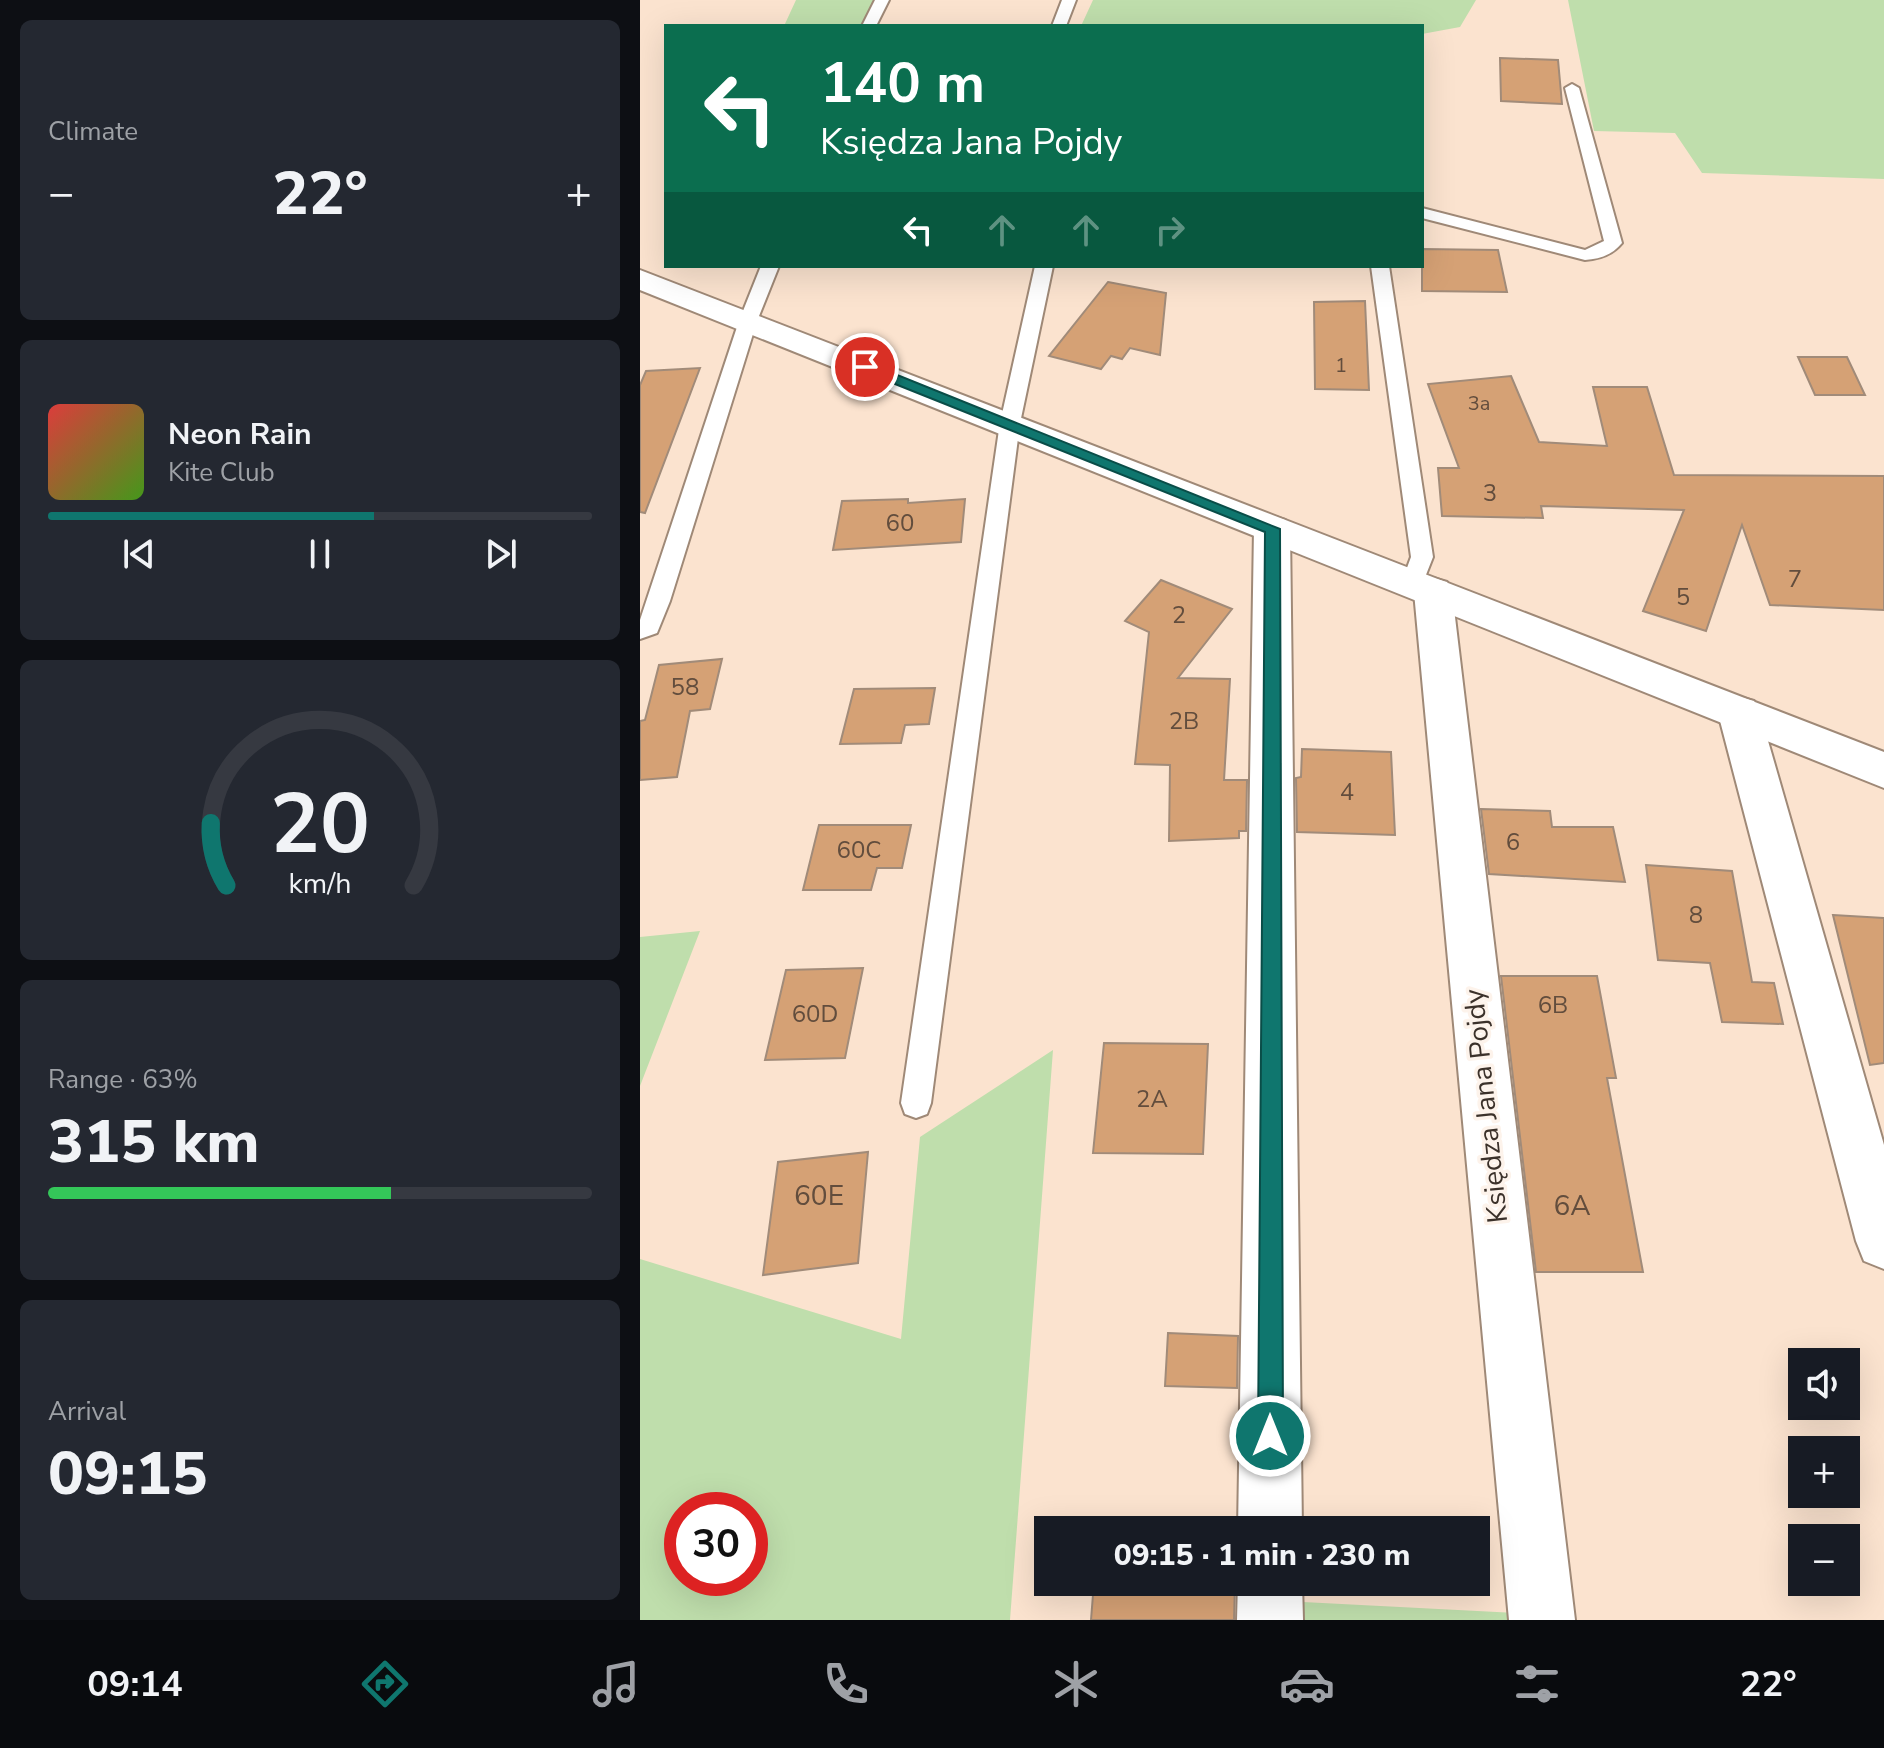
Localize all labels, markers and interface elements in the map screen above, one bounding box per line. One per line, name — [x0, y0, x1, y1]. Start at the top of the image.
text: 140 m — [820, 45, 985, 122]
icon: left — [688, 56, 792, 160]
text: Climate — [48, 114, 138, 149]
text: Księdza Jana Pojdy — [820, 118, 1122, 167]
text: 22° — [272, 153, 368, 235]
text: − — [48, 164, 74, 224]
text: + — [566, 164, 592, 224]
icon: left — [896, 208, 940, 252]
icon: ahead — [980, 208, 1024, 252]
icon: ahead — [1064, 208, 1108, 252]
icon: right — [1148, 208, 1192, 252]
pin — [831, 333, 899, 401]
icon: arrive — [843, 345, 887, 389]
house number: 1 — [1335, 352, 1347, 379]
house number: 3a — [1468, 390, 1490, 417]
text: Neon Rain — [168, 414, 312, 455]
text: Kite Club — [168, 455, 275, 490]
house number: 3 — [1483, 477, 1497, 509]
house number: 60 — [886, 507, 914, 539]
icon: previous — [117, 532, 161, 576]
icon: pause — [298, 532, 342, 576]
icon: next — [479, 532, 523, 576]
house number: 7 — [1788, 563, 1802, 595]
house number: 5 — [1676, 581, 1690, 613]
house number: 2 — [1172, 599, 1186, 631]
house number: 58 — [671, 671, 699, 703]
house number: 2B — [1169, 705, 1199, 737]
text: 20 — [270, 768, 370, 881]
house number: 4 — [1340, 776, 1354, 808]
house number: 6 — [1506, 826, 1520, 858]
house number: 60C — [837, 834, 881, 866]
text: km/h — [289, 864, 351, 903]
house number: 8 — [1689, 899, 1703, 931]
street label: Księdza Jana Pojdy — [1455, 987, 1517, 1225]
house number: 6B — [1538, 989, 1568, 1021]
house number: 60D — [792, 998, 838, 1030]
text: Range · 63% — [48, 1062, 198, 1097]
house number: 2A — [1136, 1083, 1168, 1115]
text: 315 km — [48, 1101, 260, 1183]
house number: 60E — [794, 1177, 844, 1215]
house number: 6A — [1553, 1187, 1591, 1225]
map controls — [1788, 1348, 1860, 1596]
button: sound — [1788, 1348, 1860, 1420]
text: Arrival — [48, 1394, 126, 1429]
position arrow — [1228, 1394, 1312, 1478]
text: 09:15 — [48, 1433, 208, 1515]
button: + — [1788, 1436, 1860, 1508]
speed limit sign: 30 — [664, 1492, 768, 1596]
button: − — [1788, 1524, 1860, 1596]
text: 09:15 · 1 min · 230 m — [1114, 1535, 1410, 1576]
icon: directions — [357, 1656, 413, 1712]
icon: music — [588, 1656, 644, 1712]
icon: phone — [818, 1656, 874, 1712]
icon: climate — [1048, 1656, 1104, 1712]
icon: car — [1279, 1656, 1335, 1712]
icon: filters — [1509, 1656, 1565, 1712]
text: 09:14 — [87, 1660, 183, 1709]
text: 22° — [1740, 1660, 1797, 1709]

